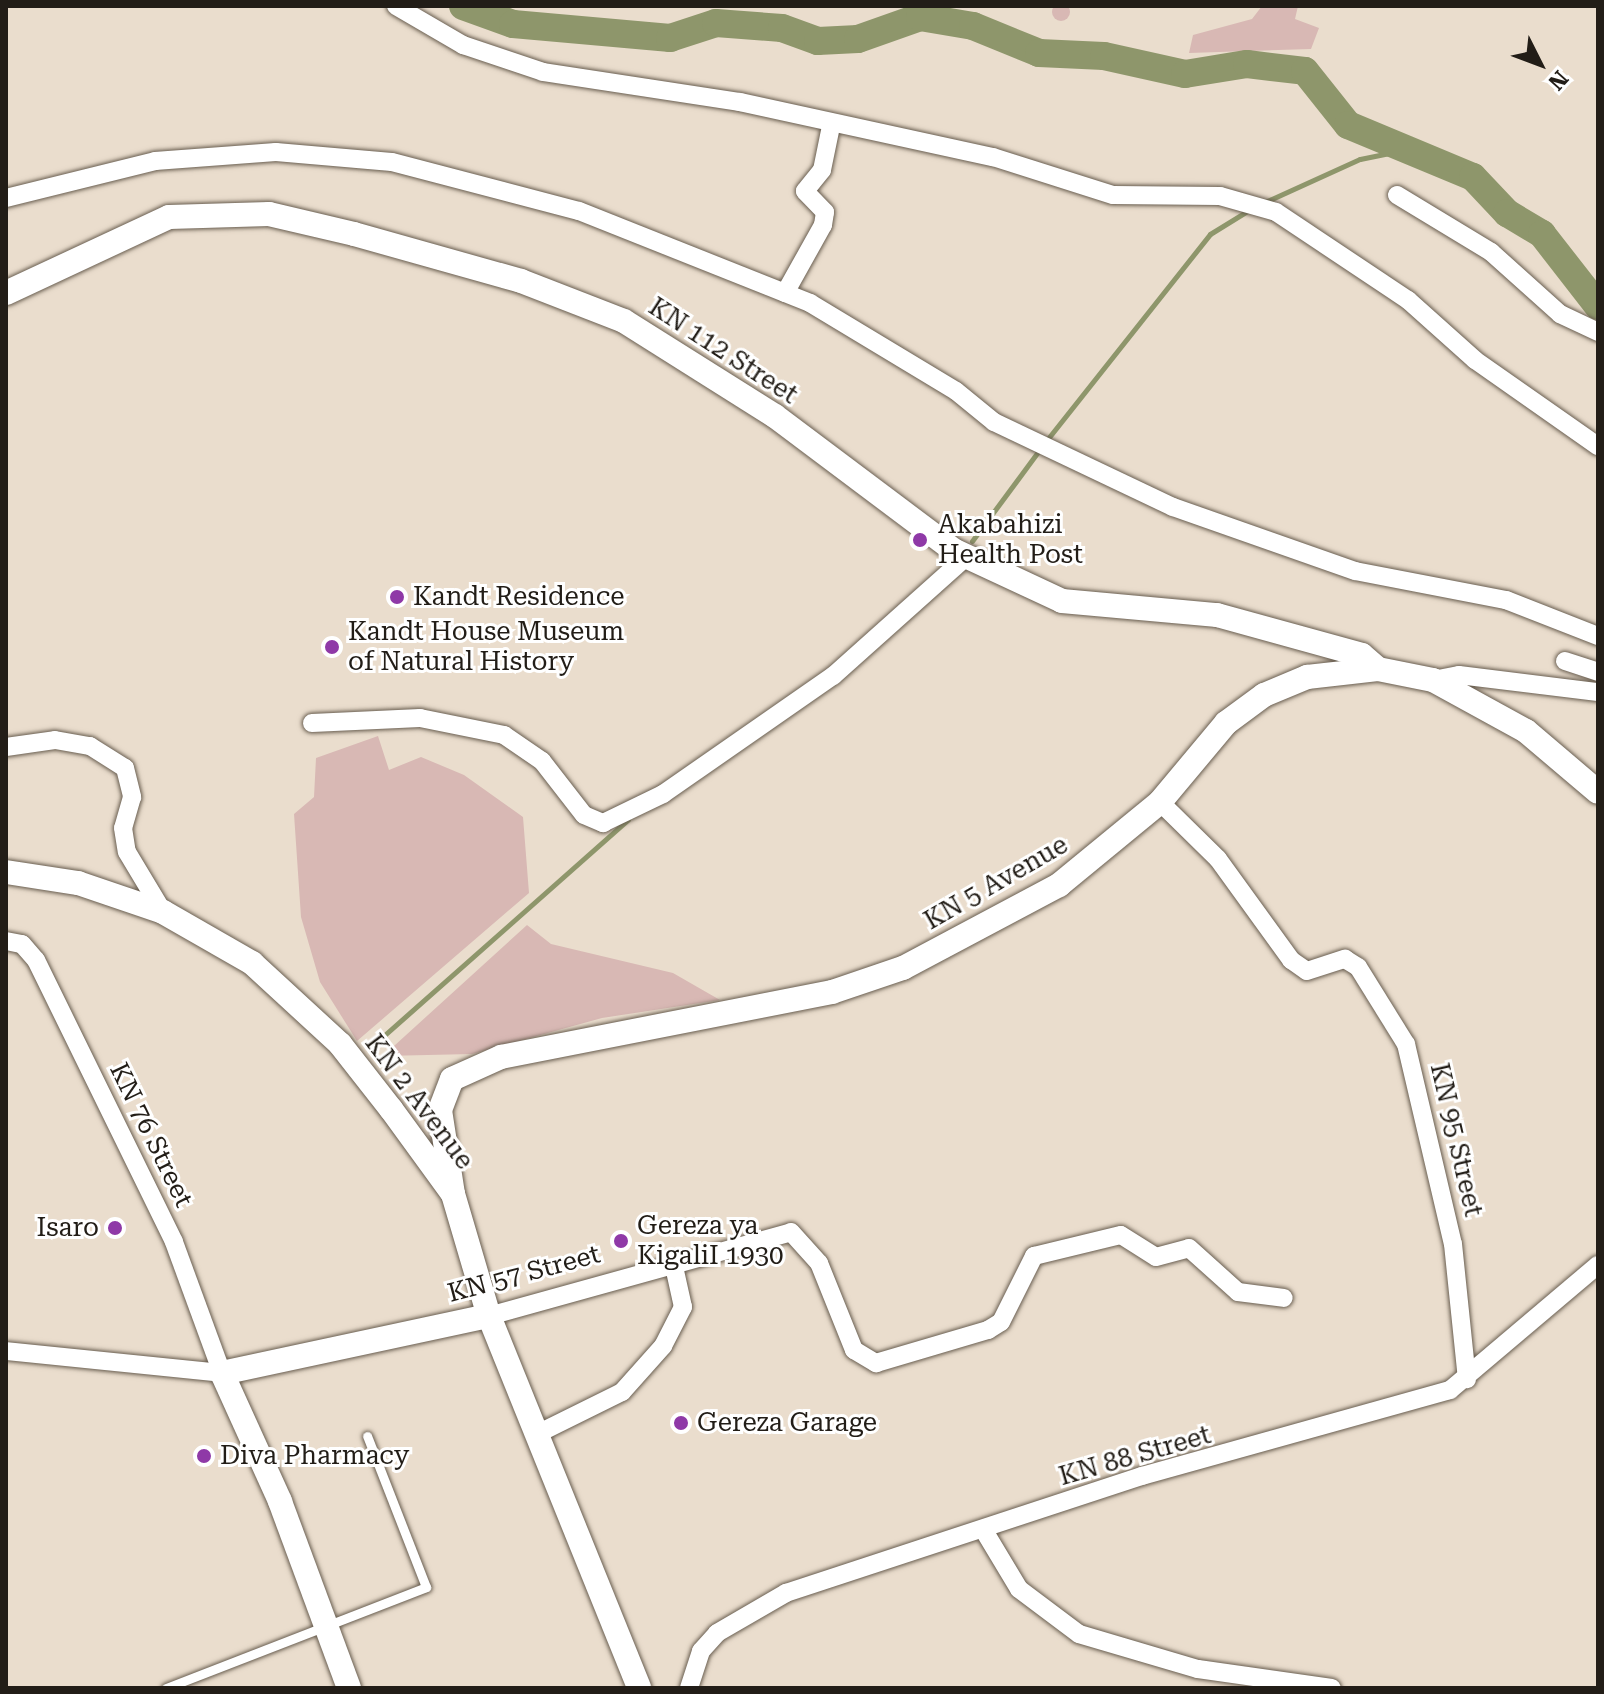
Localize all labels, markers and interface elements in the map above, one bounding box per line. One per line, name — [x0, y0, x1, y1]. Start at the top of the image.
north arrow — [1500, 24, 1580, 104]
text: N — [1543, 66, 1573, 95]
street label: KN 112 Street — [643, 291, 803, 411]
place label: Akabahizi Health Post — [938, 509, 1083, 570]
marker: Akabahizi Health Post — [909, 529, 931, 551]
place label: Kandt Residence — [413, 581, 624, 613]
marker: Kandt Residence — [388, 588, 406, 606]
place label: Kandt House Museum of Natural History — [348, 616, 624, 678]
marker: Kandt House Museum of Natural History — [323, 638, 341, 656]
street label: KN 5 Avenue — [919, 829, 1073, 937]
street label: KN 2 Avenue — [358, 1028, 480, 1176]
street label: KN 76 Street — [103, 1058, 199, 1212]
street label: KN 95 Street — [1423, 1060, 1489, 1220]
place label: Gereza ya KigaliI 1930 — [637, 1210, 784, 1272]
place label: Isaro — [37, 1212, 99, 1244]
marker: Isaro — [106, 1219, 124, 1237]
marker: Gereza ya KigaliI 1930 — [612, 1232, 630, 1250]
street label: KN 57 Street — [444, 1239, 604, 1309]
place label: Gereza Garage — [697, 1407, 877, 1439]
marker: Gereza Garage — [672, 1414, 690, 1432]
street label: KN 88 Street — [1055, 1419, 1215, 1493]
place label: Diva Pharmacy — [220, 1440, 409, 1472]
marker: Diva Pharmacy — [195, 1447, 213, 1465]

